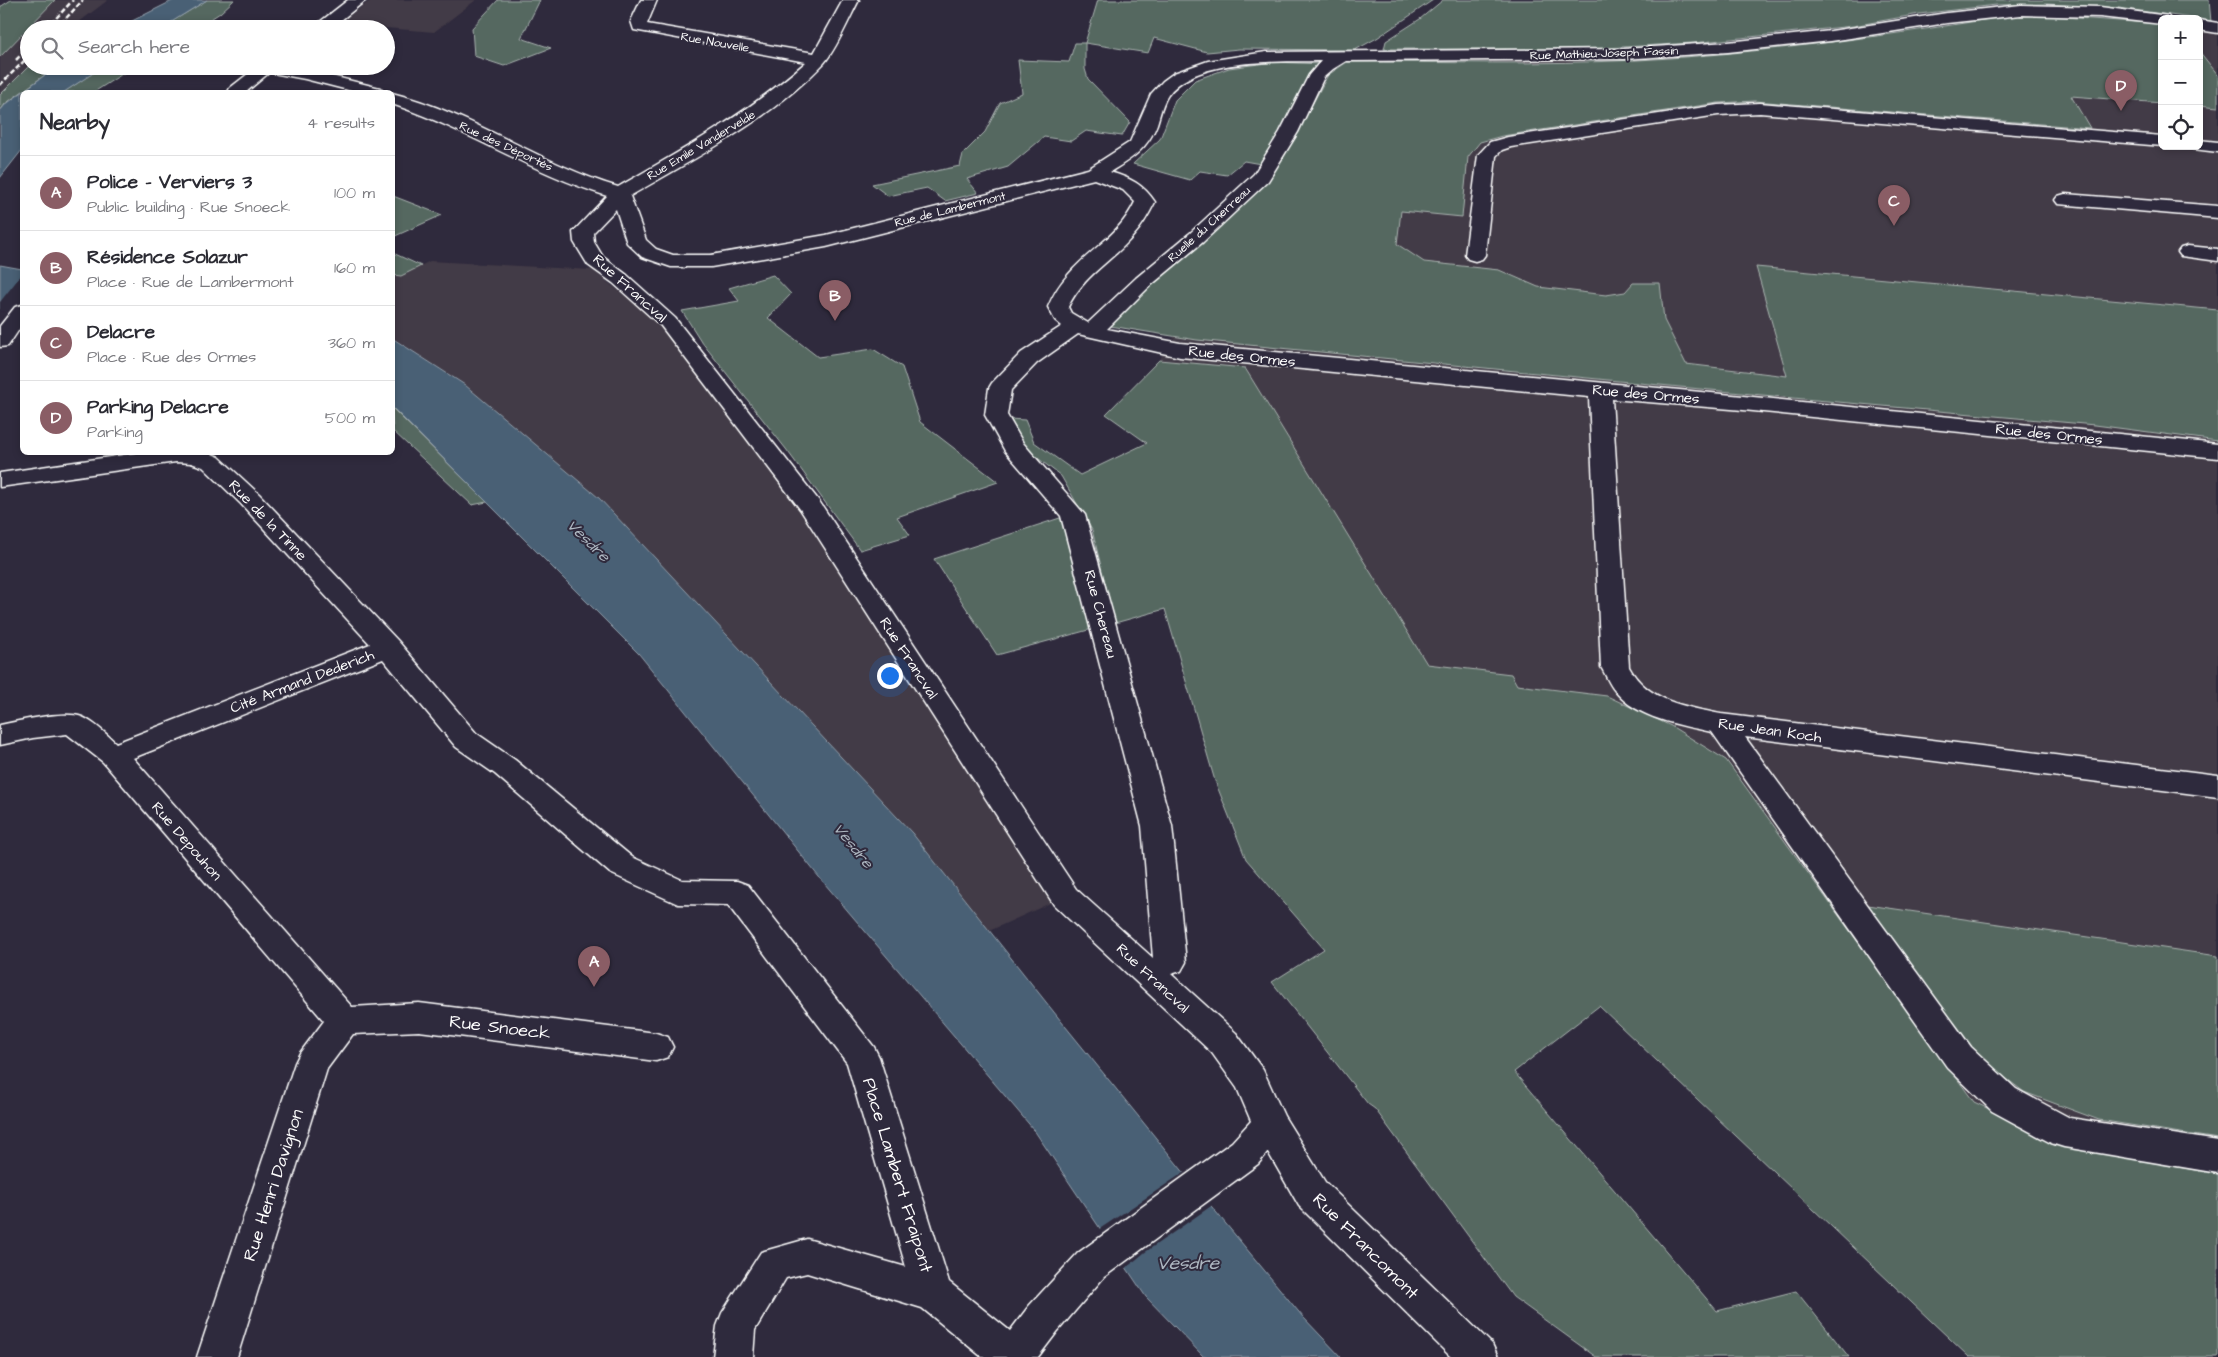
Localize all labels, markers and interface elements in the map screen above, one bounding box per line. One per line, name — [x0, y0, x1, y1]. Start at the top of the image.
map controls — [2158, 15, 2203, 150]
button: + — [2158, 15, 2203, 60]
search box — [20, 20, 395, 75]
street label: Rue Nouvelle — [679, 28, 751, 57]
icon: search — [38, 34, 66, 62]
text: Search here — [78, 34, 190, 61]
street label: Rue Mathieu-Joseph Fassin — [1530, 42, 1678, 65]
button: − — [2158, 60, 2203, 105]
pin: D — [2105, 70, 2137, 111]
button: locate — [2158, 105, 2203, 150]
street label: Rue Emile Vandervelde — [644, 106, 759, 185]
text: Nearby — [40, 108, 110, 137]
text: 4 results — [307, 112, 375, 134]
street label: Rue des Déportés — [456, 117, 555, 176]
text: Police - Verviers 3 — [87, 169, 252, 196]
text: A — [51, 182, 61, 204]
text: 100 m — [334, 182, 375, 204]
street label: Ruelle du Cherreau — [1164, 183, 1254, 266]
pin: C — [1878, 185, 1910, 226]
street label: Rue de Lambermont — [893, 187, 1008, 232]
text: Public building · Rue Snoeck — [87, 196, 290, 218]
text: Résidence Solazur — [87, 244, 248, 271]
street label: Rue Francval — [588, 249, 671, 327]
text: B — [50, 257, 62, 279]
text: 160 m — [334, 257, 375, 279]
text: Place · Rue de Lambermont — [87, 271, 294, 293]
pin: B — [819, 280, 851, 321]
text: Delacre — [87, 319, 155, 346]
text: C — [50, 332, 62, 354]
text: 360 m — [328, 332, 375, 354]
street label: Rue des Ormes — [1187, 340, 1297, 373]
text: Place · Rue des Ormes — [87, 346, 256, 368]
street label: Rue des Ormes — [1592, 379, 1701, 410]
text: Parking Delacre — [87, 394, 229, 421]
text: D — [51, 407, 61, 429]
text: 500 m — [325, 407, 375, 429]
street label: Rue des Ormes — [1994, 418, 2104, 451]
text: Parking — [87, 421, 143, 443]
street label: Rue de la Tinne — [224, 475, 312, 565]
water label: Vesdre — [562, 515, 616, 568]
street label: Rue Chereau — [1079, 568, 1122, 661]
street label: Rue Francval — [874, 613, 943, 703]
street label: Cité Armand Dederich — [227, 644, 378, 719]
your location — [877, 663, 903, 689]
street label: Rue Jean Koch — [1717, 713, 1823, 748]
street label: Rue Depouhon — [147, 797, 227, 886]
water label: Vesdre — [828, 818, 879, 874]
street label: Rue Francval — [1111, 939, 1194, 1018]
pin: A — [578, 946, 610, 987]
street label: Rue Snoeck — [448, 1009, 552, 1046]
street label: Place Lambert Fraipont — [856, 1075, 939, 1276]
street label: Rue Henri Davignon — [237, 1106, 311, 1265]
street label: Rue Francomont — [1307, 1188, 1425, 1306]
water label: Vesdre — [1157, 1250, 1221, 1277]

